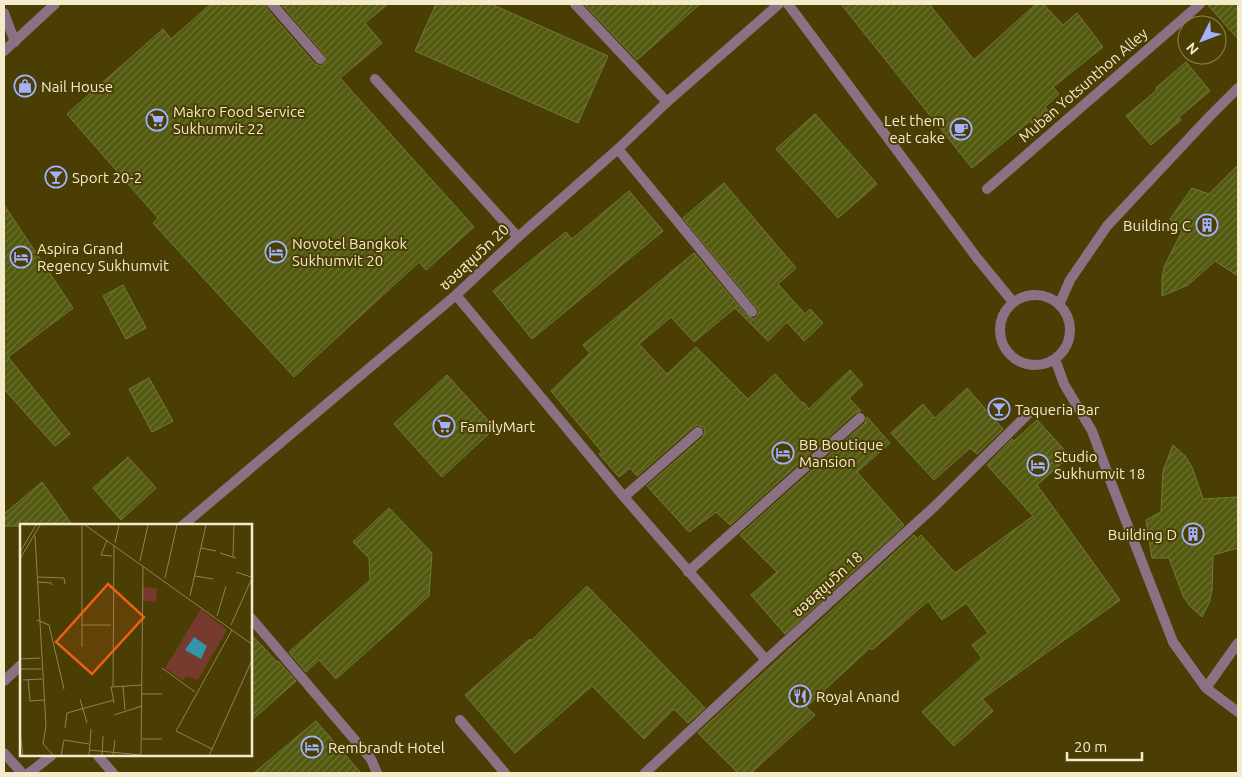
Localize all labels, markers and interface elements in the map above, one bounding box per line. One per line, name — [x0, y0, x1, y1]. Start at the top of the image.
north arrow — [1177, 15, 1227, 65]
street label: Muban Yotsunthon Alley — [1015, 25, 1151, 145]
text: N — [1183, 39, 1202, 58]
shop icon: Nail House — [13, 74, 37, 98]
place label: Nail House — [41, 78, 113, 95]
place label: Makro Food Service Sukhumvit 22 — [173, 103, 305, 137]
supermarket icon: Makro Food Service Sukhumvit 22 — [145, 108, 169, 132]
place label: Let them eat cake — [884, 112, 945, 146]
cafe icon: Let them eat cake — [949, 117, 973, 141]
bar icon: Sport 20-2 — [44, 165, 68, 189]
place label: Sport 20-2 — [72, 169, 142, 186]
building icon: Building C — [1195, 213, 1219, 237]
place label: Building C — [1123, 217, 1191, 234]
street label: ซอยสุขุมวิท 20 — [436, 221, 513, 294]
place label: Novotel Bangkok Sukhumvit 20 — [292, 235, 408, 269]
place label: Aspira Grand Regency Sukhumvit — [37, 240, 169, 274]
hotel icon: Novotel Bangkok Sukhumvit 20 — [264, 240, 288, 264]
hotel icon: Aspira Grand Regency Sukhumvit — [9, 245, 33, 269]
bar icon: Taqueria Bar — [987, 397, 1011, 421]
place label: Taqueria Bar — [1015, 401, 1100, 418]
supermarket icon: FamilyMart — [432, 414, 456, 438]
place label: FamilyMart — [460, 418, 535, 435]
place label: BB Boutique Mansion — [799, 436, 884, 470]
hotel icon: BB Boutique Mansion — [771, 441, 795, 465]
place label: Studio Sukhumvit 18 — [1054, 448, 1145, 482]
hotel icon: Studio Sukhumvit 18 — [1026, 453, 1050, 477]
building icon: Building D — [1181, 522, 1205, 546]
inset map — [20, 524, 252, 757]
place label: Building D — [1108, 526, 1177, 543]
street label: ซอยสุขุมวิท 18 — [788, 548, 866, 621]
restaurant icon: Royal Anand — [788, 684, 812, 708]
place label: Royal Anand — [816, 688, 900, 705]
scale bar — [1067, 730, 1142, 762]
hotel icon: Rembrandt Hotel — [300, 735, 324, 759]
text: 20 m — [1074, 738, 1107, 755]
place label: Rembrandt Hotel — [328, 739, 445, 756]

